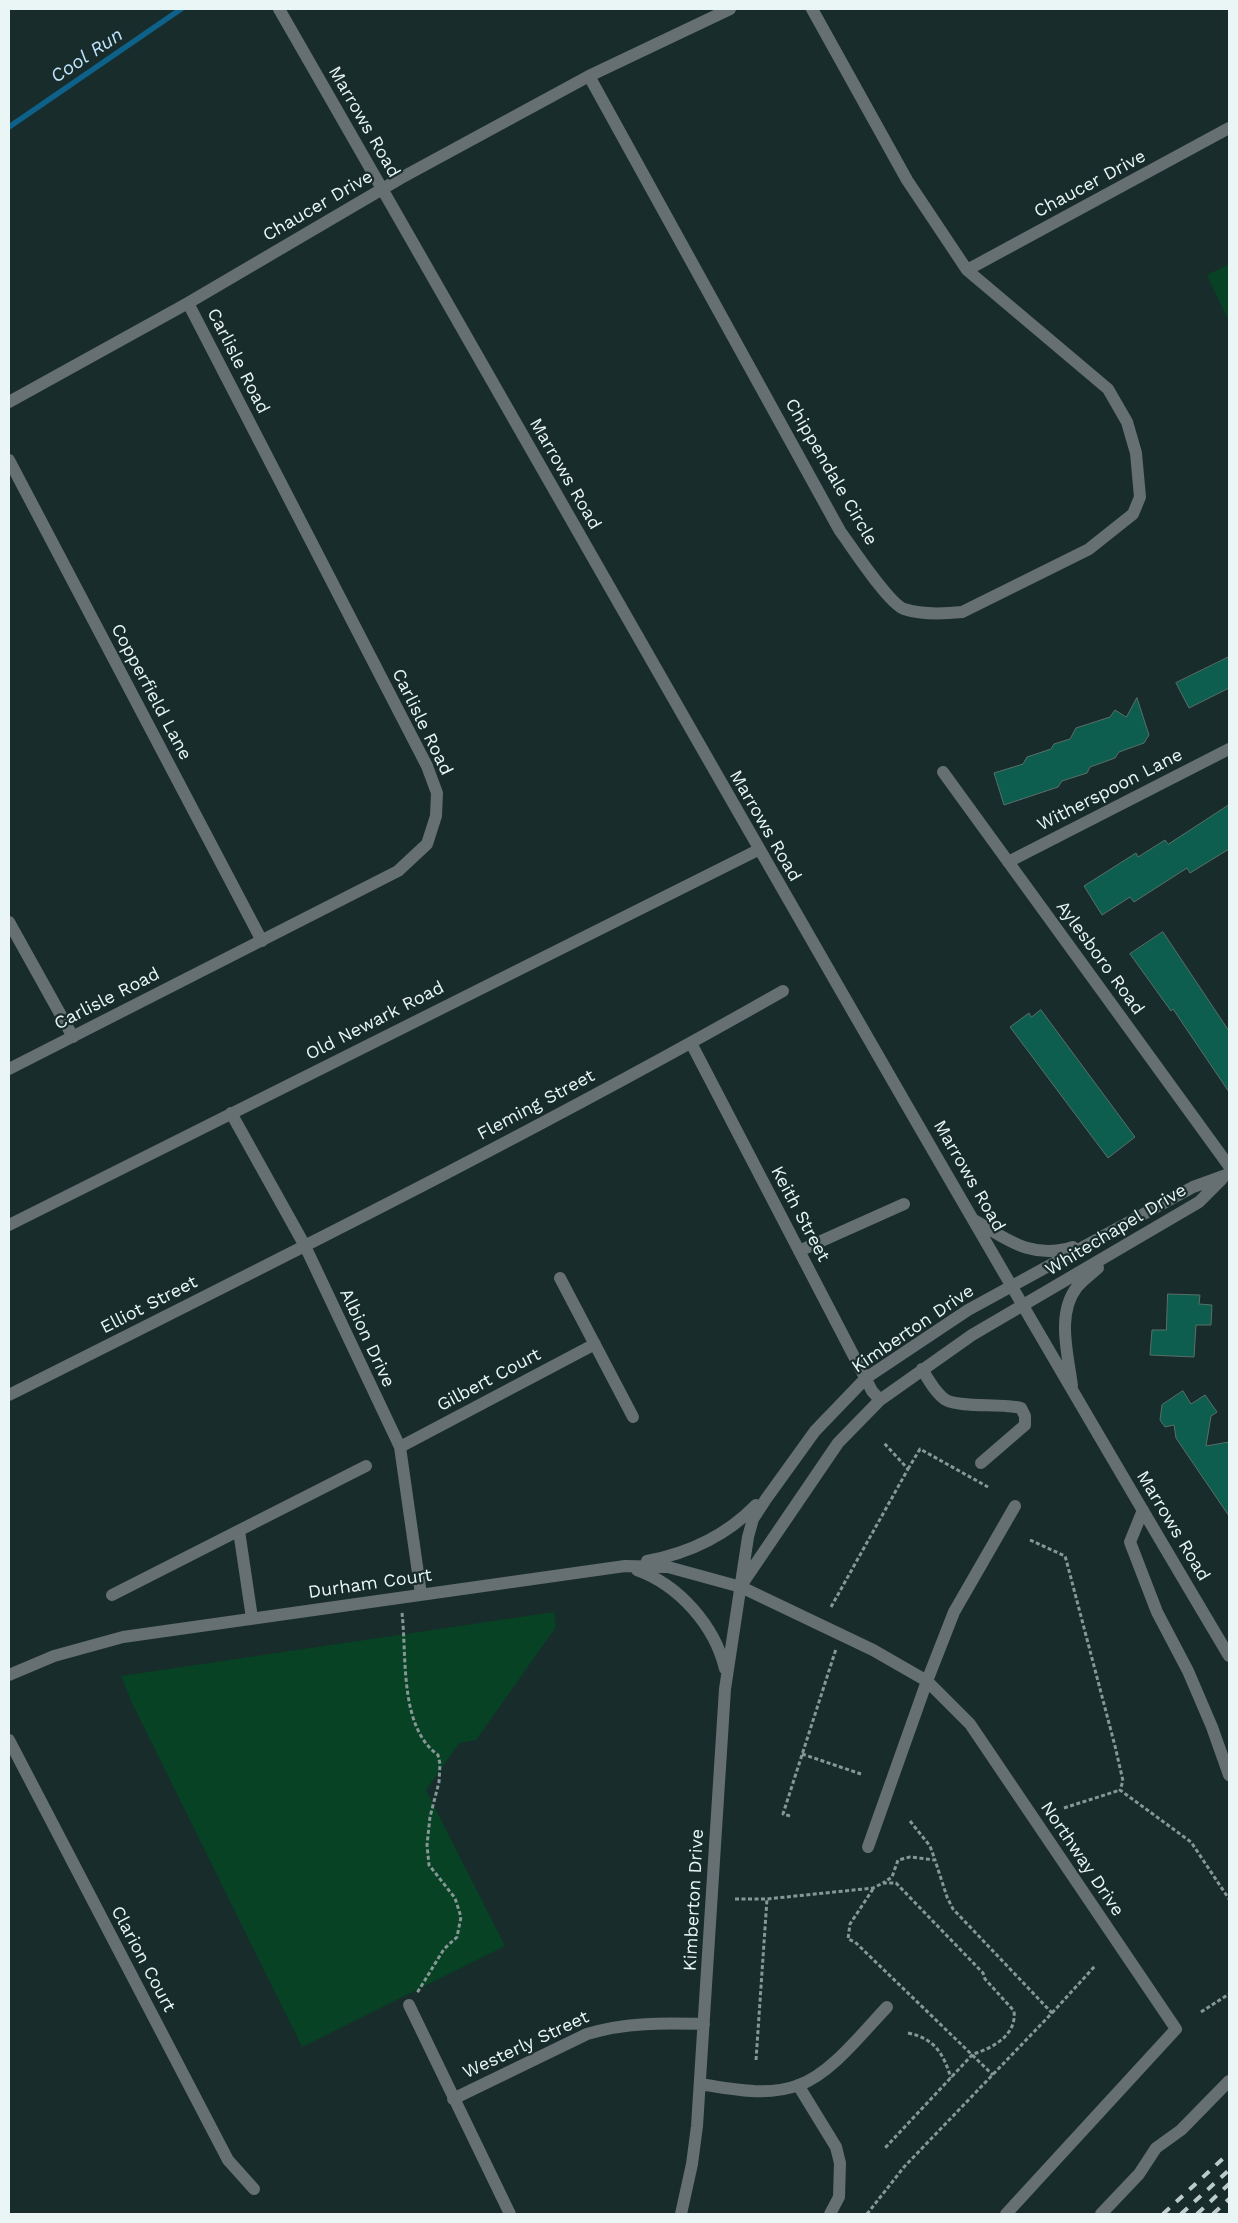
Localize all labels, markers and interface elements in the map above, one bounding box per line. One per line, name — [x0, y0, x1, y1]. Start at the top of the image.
water label: Cool Run — [47, 24, 127, 88]
street label: Marrows Road — [323, 63, 405, 181]
street label: Chaucer Drive — [1030, 145, 1150, 223]
street label: Chaucer Drive — [259, 166, 377, 246]
street label: Carlisle Road — [202, 305, 274, 417]
street label: Chippendale Circle — [780, 395, 882, 549]
street label: Marrows Road — [524, 415, 606, 533]
street label: Copperfield Lane — [106, 620, 196, 764]
street label: Carlisle Road — [387, 665, 457, 779]
street label: Witherspoon Lane — [1034, 744, 1186, 836]
street label: Marrows Road — [724, 767, 806, 885]
street label: Aylesboro Road — [1051, 897, 1149, 1019]
street label: Carlisle Road — [51, 963, 163, 1035]
street label: Old Newark Road — [302, 977, 448, 1065]
street label: Fleming Street — [474, 1065, 598, 1145]
street label: Marrows Road — [928, 1117, 1010, 1235]
street label: Keith Street — [766, 1162, 834, 1266]
street label: Whitechapel Drive — [1042, 1179, 1190, 1281]
street label: Elliot Street — [97, 1271, 201, 1339]
street label: Kimberton Drive — [848, 1280, 978, 1378]
street label: Albion Drive — [335, 1285, 399, 1391]
street label: Gilbert Court — [434, 1344, 544, 1416]
street label: Marrows Road — [1132, 1467, 1214, 1585]
street label: Durham Court — [307, 1565, 433, 1603]
street label: Northway Drive — [1036, 1797, 1128, 1921]
street label: Kimberton Drive — [679, 1828, 709, 1972]
street label: Clarion Court — [106, 1902, 180, 2016]
street label: Westerly Street — [460, 2006, 592, 2084]

